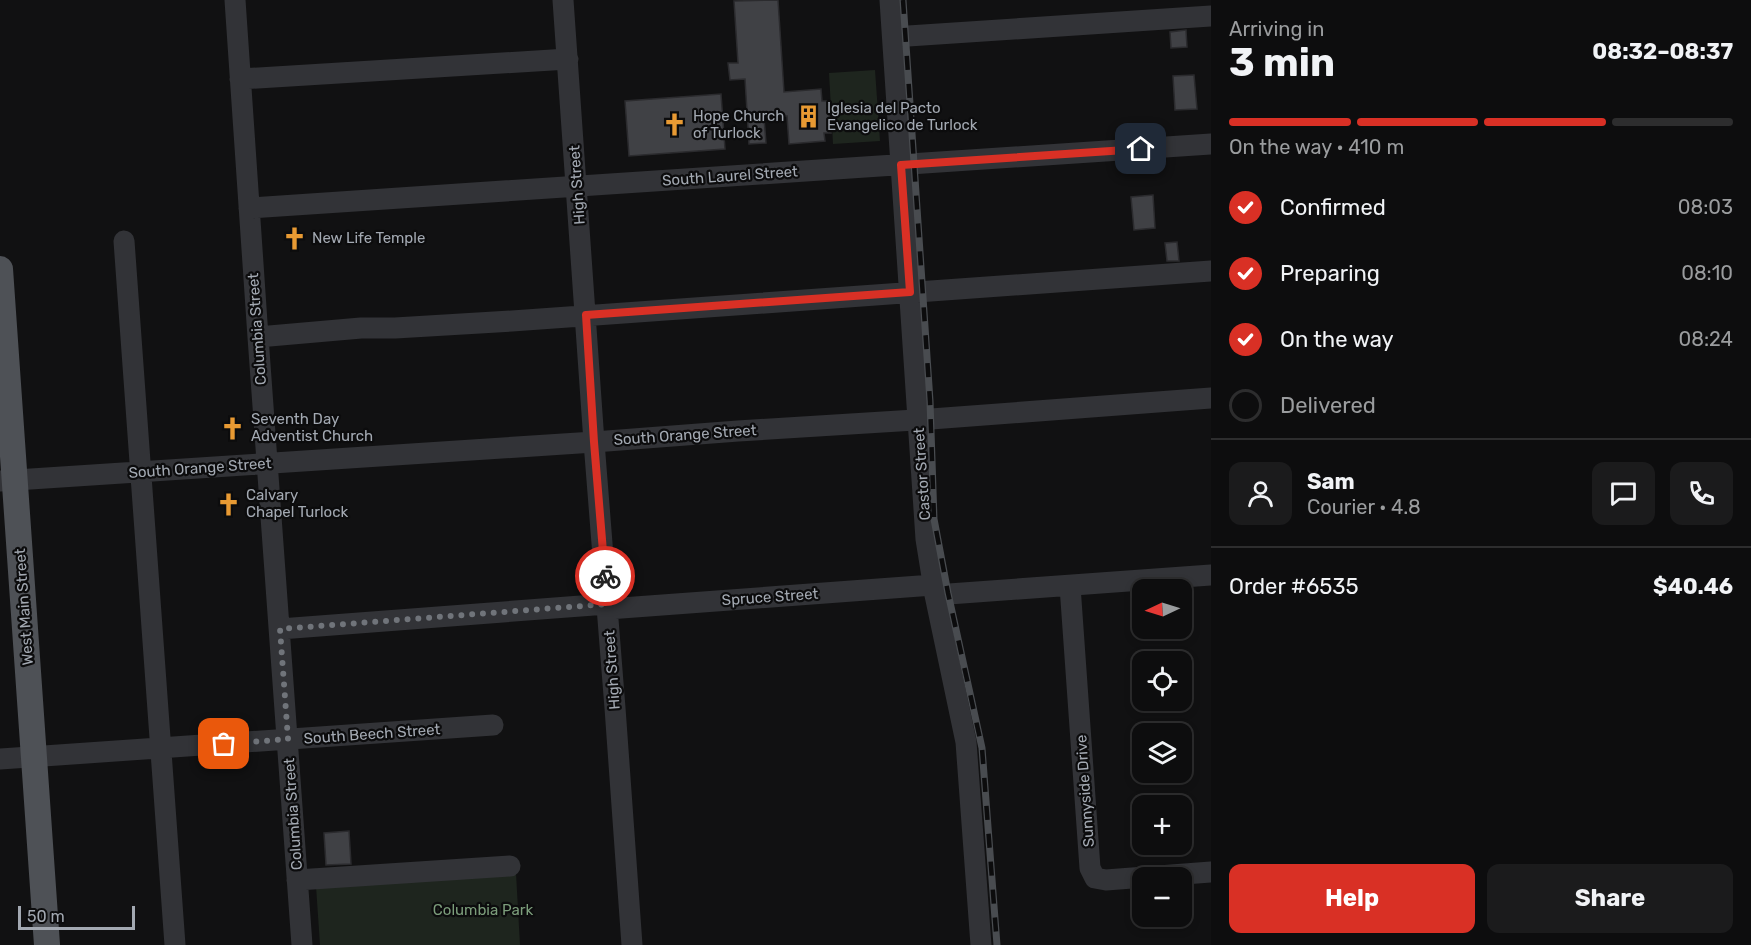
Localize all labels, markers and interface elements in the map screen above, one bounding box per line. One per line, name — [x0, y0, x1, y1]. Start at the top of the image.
text: Arriving in — [1229, 17, 1324, 41]
text: 08:32–08:37 — [1592, 38, 1733, 65]
text: 3 min — [1229, 40, 1335, 86]
place label: Iglesia del Pacto Evangelico de Turlock — [827, 99, 978, 134]
building icon: Iglesia del Pacto Evangelico de Turlock — [796, 104, 822, 130]
place label: Hope Church of Turlock — [693, 107, 784, 142]
church icon: Hope Church of Turlock — [662, 112, 688, 138]
pin — [1115, 123, 1166, 174]
icon: home — [1124, 132, 1157, 165]
text: On the way · 410 m — [1229, 135, 1404, 159]
street label: High Street — [565, 145, 589, 225]
street label: South Laurel Street — [662, 162, 799, 190]
icon: check — [1229, 191, 1262, 224]
text: Confirmed — [1280, 194, 1386, 221]
text: 08:03 — [1678, 195, 1733, 219]
church icon: New Life Temple — [281, 225, 307, 251]
place label: New Life Temple — [312, 229, 425, 247]
icon: check — [1229, 257, 1262, 290]
text: Preparing — [1280, 260, 1380, 287]
text: 08:10 — [1681, 261, 1733, 285]
street label: Columbia Street — [244, 272, 270, 386]
icon: check — [1229, 323, 1262, 356]
text: On the way — [1280, 326, 1394, 353]
text: 08:24 — [1678, 327, 1733, 351]
text: Delivered — [1280, 392, 1376, 419]
place label: Seventh Day Adventist Church — [251, 410, 373, 445]
church icon: Seventh Day Adventist Church — [220, 415, 246, 441]
street label: South Orange Street — [613, 421, 757, 449]
street label: Castor Street — [910, 427, 934, 521]
street label: South Orange Street — [128, 454, 272, 482]
button: person — [1229, 462, 1292, 525]
button: chat — [1592, 462, 1655, 525]
button: phone — [1670, 462, 1733, 525]
text: Sam — [1307, 468, 1355, 495]
place label: Calvary Chapel Turlock — [246, 486, 348, 521]
church icon: Calvary Chapel Turlock — [215, 491, 241, 517]
text: Courier · 4.8 — [1307, 495, 1421, 519]
courier — [575, 546, 635, 606]
street label: West Main Street — [11, 548, 37, 666]
icon: bike — [589, 560, 622, 593]
text: Order #6535 — [1229, 573, 1359, 600]
text: $40.46 — [1653, 573, 1733, 600]
north arrow — [1132, 579, 1192, 639]
map controls — [1132, 579, 1192, 927]
street label: Spruce Street — [721, 585, 819, 609]
street label: High Street — [600, 630, 624, 710]
button: locate — [1132, 651, 1192, 711]
pin — [198, 718, 249, 769]
street label: South Beech Street — [303, 720, 441, 748]
button: layers — [1132, 723, 1192, 783]
icon: bag — [207, 727, 240, 760]
street label: Sunnyside Drive — [1072, 734, 1098, 848]
street label: Columbia Street — [280, 757, 306, 871]
button: + — [1132, 795, 1192, 855]
button: Help — [1229, 864, 1475, 933]
button: Share — [1487, 864, 1733, 933]
button: − — [1132, 867, 1192, 927]
park label: Columbia Park — [433, 901, 533, 919]
scale bar — [18, 903, 135, 930]
text: 50 m — [27, 907, 65, 926]

